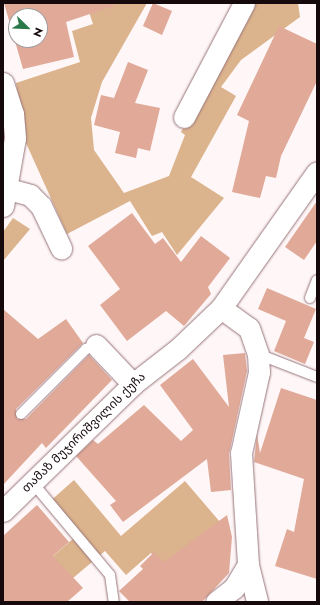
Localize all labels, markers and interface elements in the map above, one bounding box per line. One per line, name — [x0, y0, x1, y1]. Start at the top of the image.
north arrow — [8, 8, 48, 48]
text: N — [29, 25, 47, 39]
street label: თამაზ მუჯირიშვილის ქუჩა — [19, 370, 149, 496]

